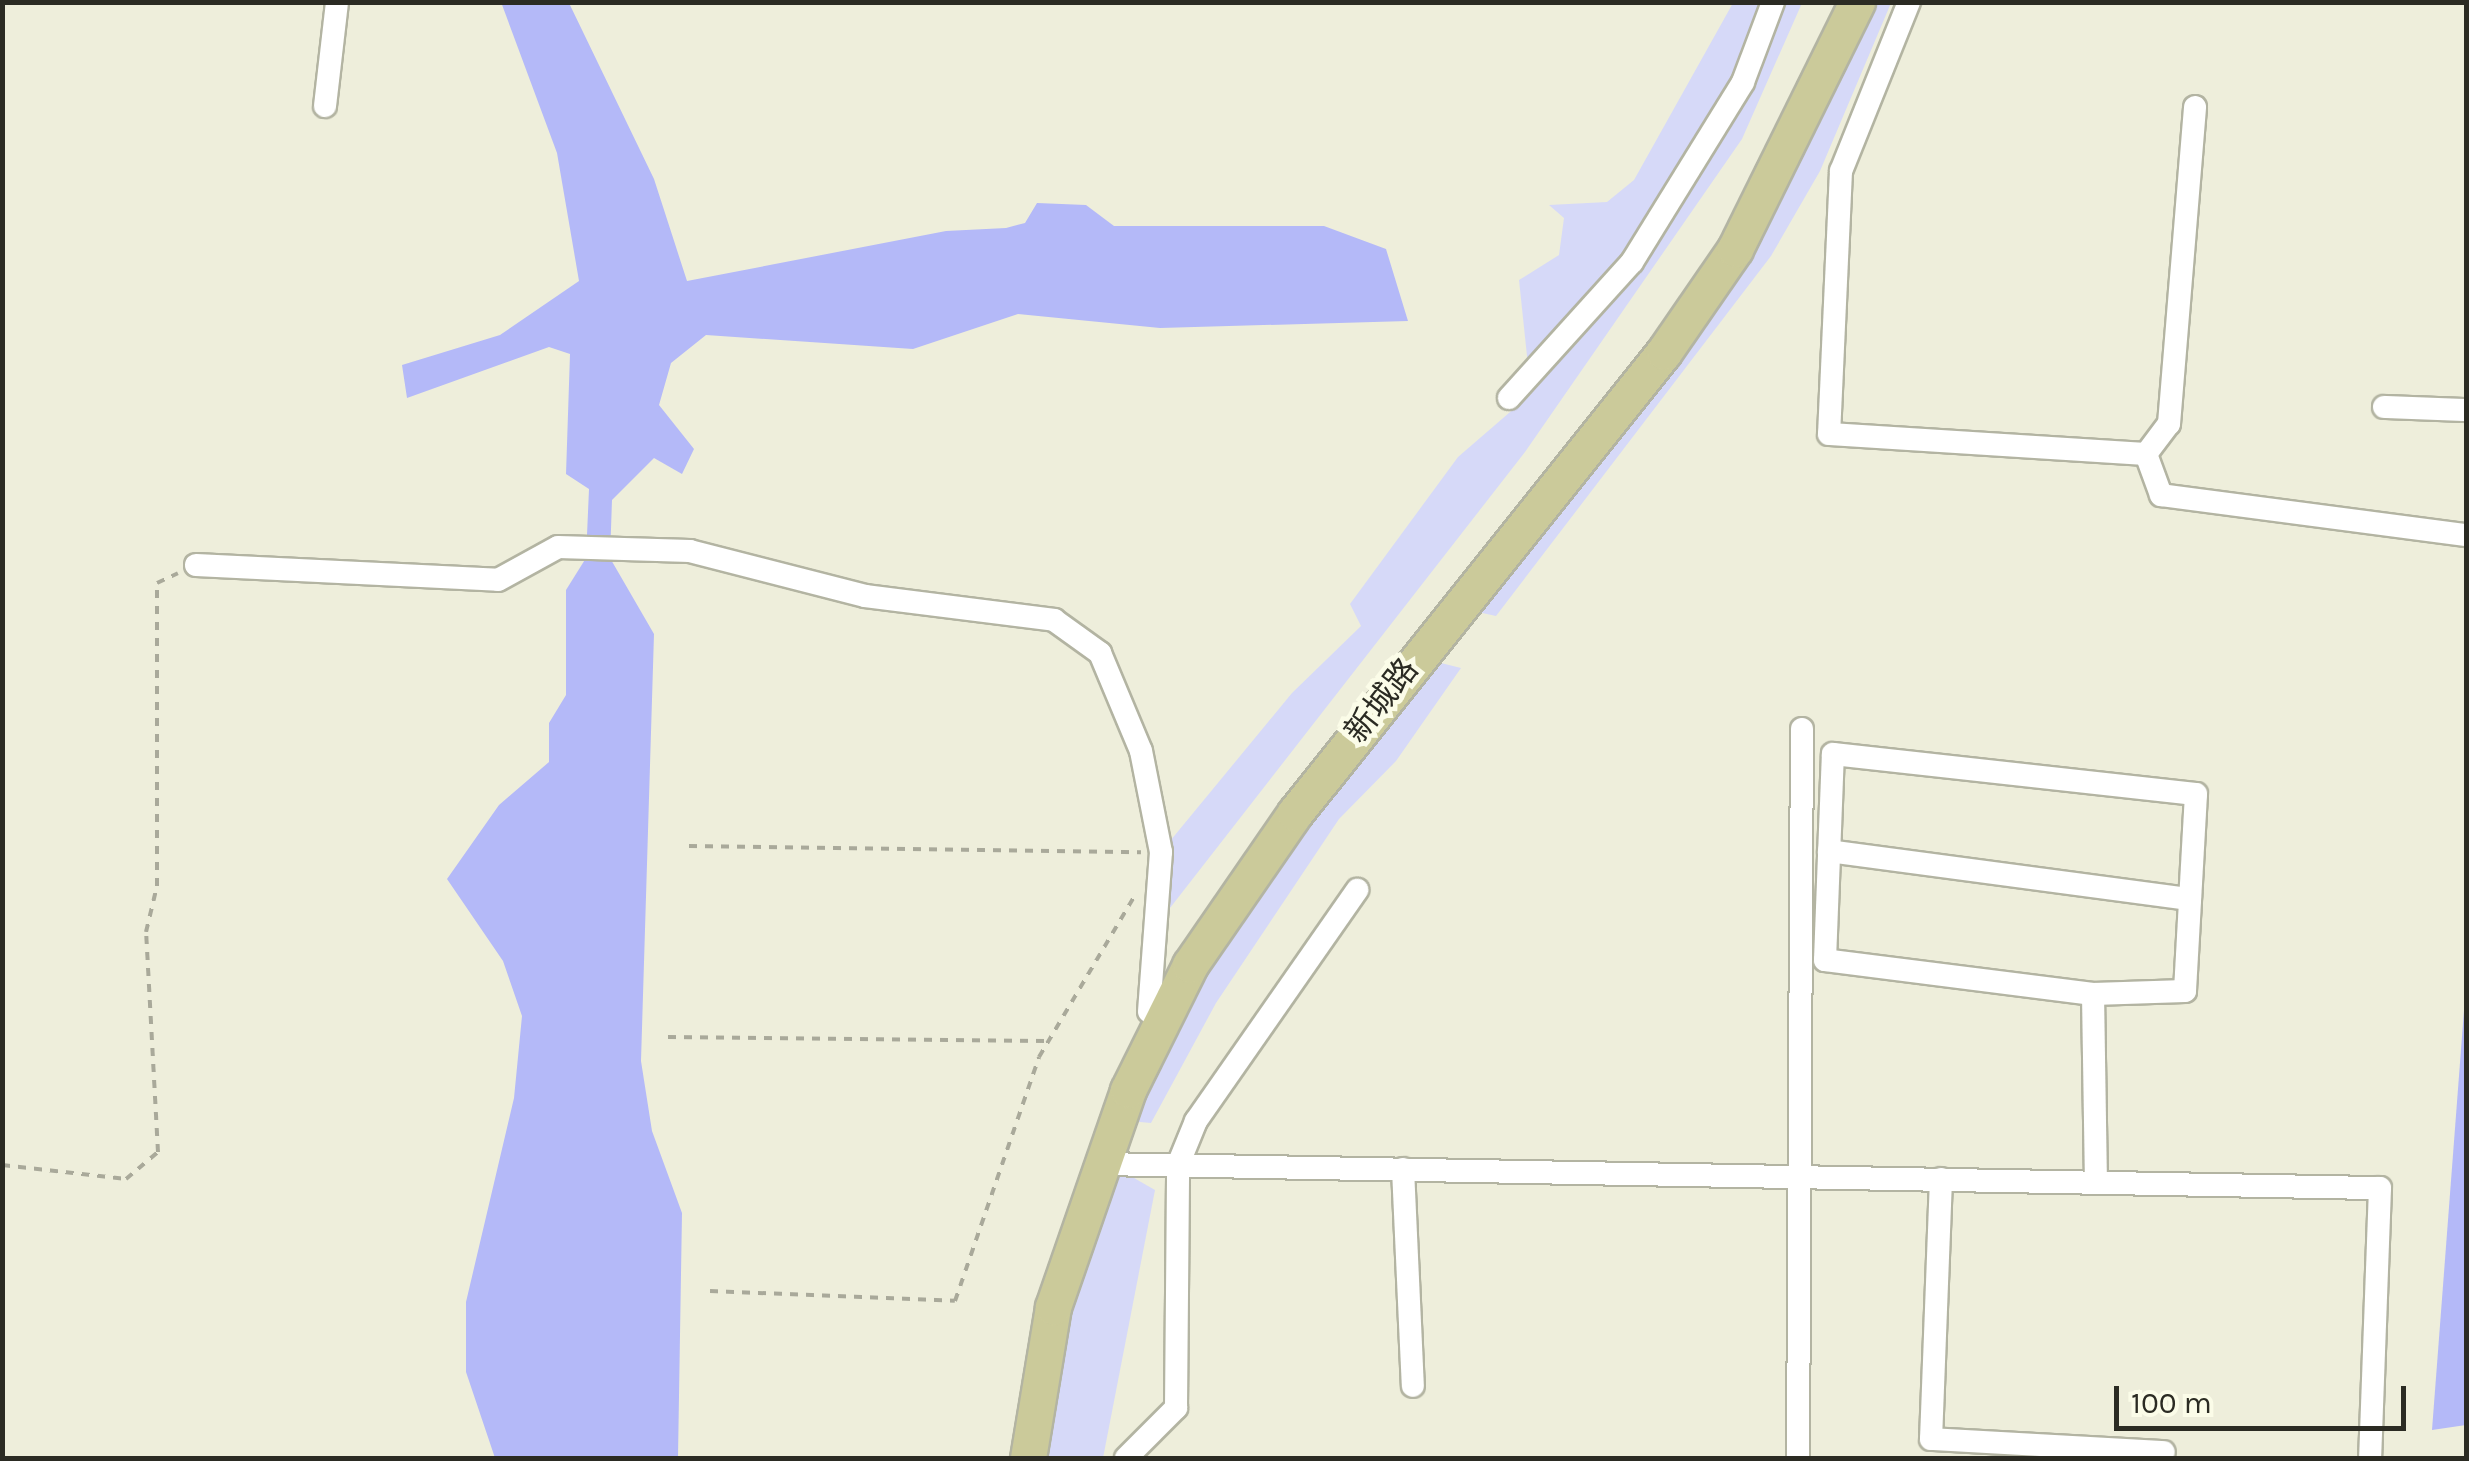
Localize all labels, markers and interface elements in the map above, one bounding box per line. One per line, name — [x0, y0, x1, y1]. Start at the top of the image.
street label: 新城路 — [1337, 651, 1427, 751]
scale bar — [2119, 1366, 2412, 1428]
text: 100 m — [2131, 1385, 2212, 1421]

